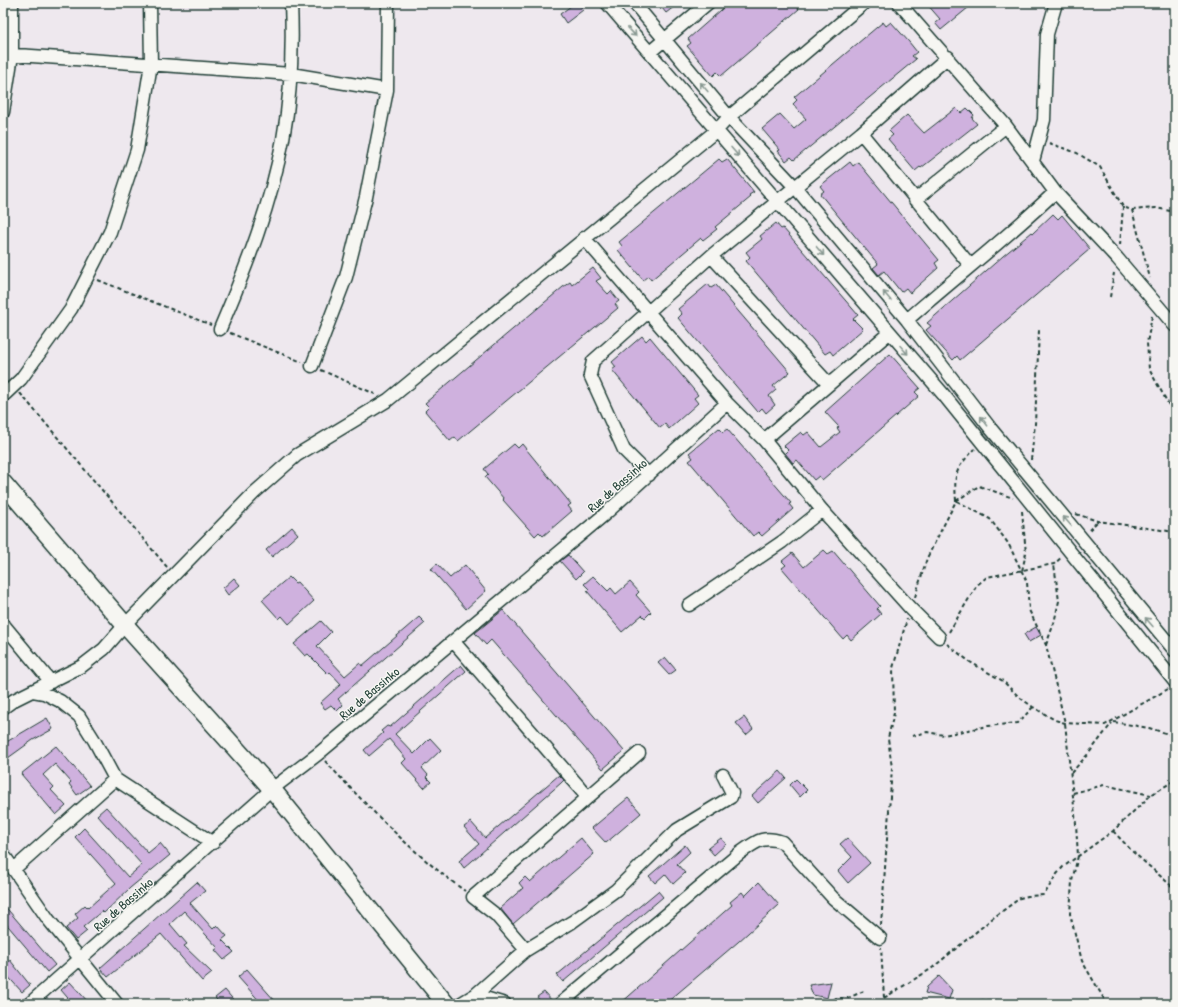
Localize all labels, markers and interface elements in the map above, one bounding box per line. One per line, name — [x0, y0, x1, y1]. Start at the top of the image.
one-way arrow — [627, 27, 636, 37]
one-way arrow — [700, 81, 709, 92]
one-way arrow — [731, 147, 740, 157]
one-way arrow — [815, 246, 824, 256]
one-way arrow — [882, 291, 891, 302]
one-way arrow — [899, 345, 909, 355]
one-way arrow — [980, 415, 989, 426]
street label: Rue de Bassinko — [583, 454, 651, 516]
one-way arrow — [1062, 516, 1071, 527]
one-way arrow — [1145, 616, 1154, 627]
street label: Rue de Bassinko — [335, 662, 403, 724]
street label: Rue de Bassinko — [89, 873, 157, 935]

